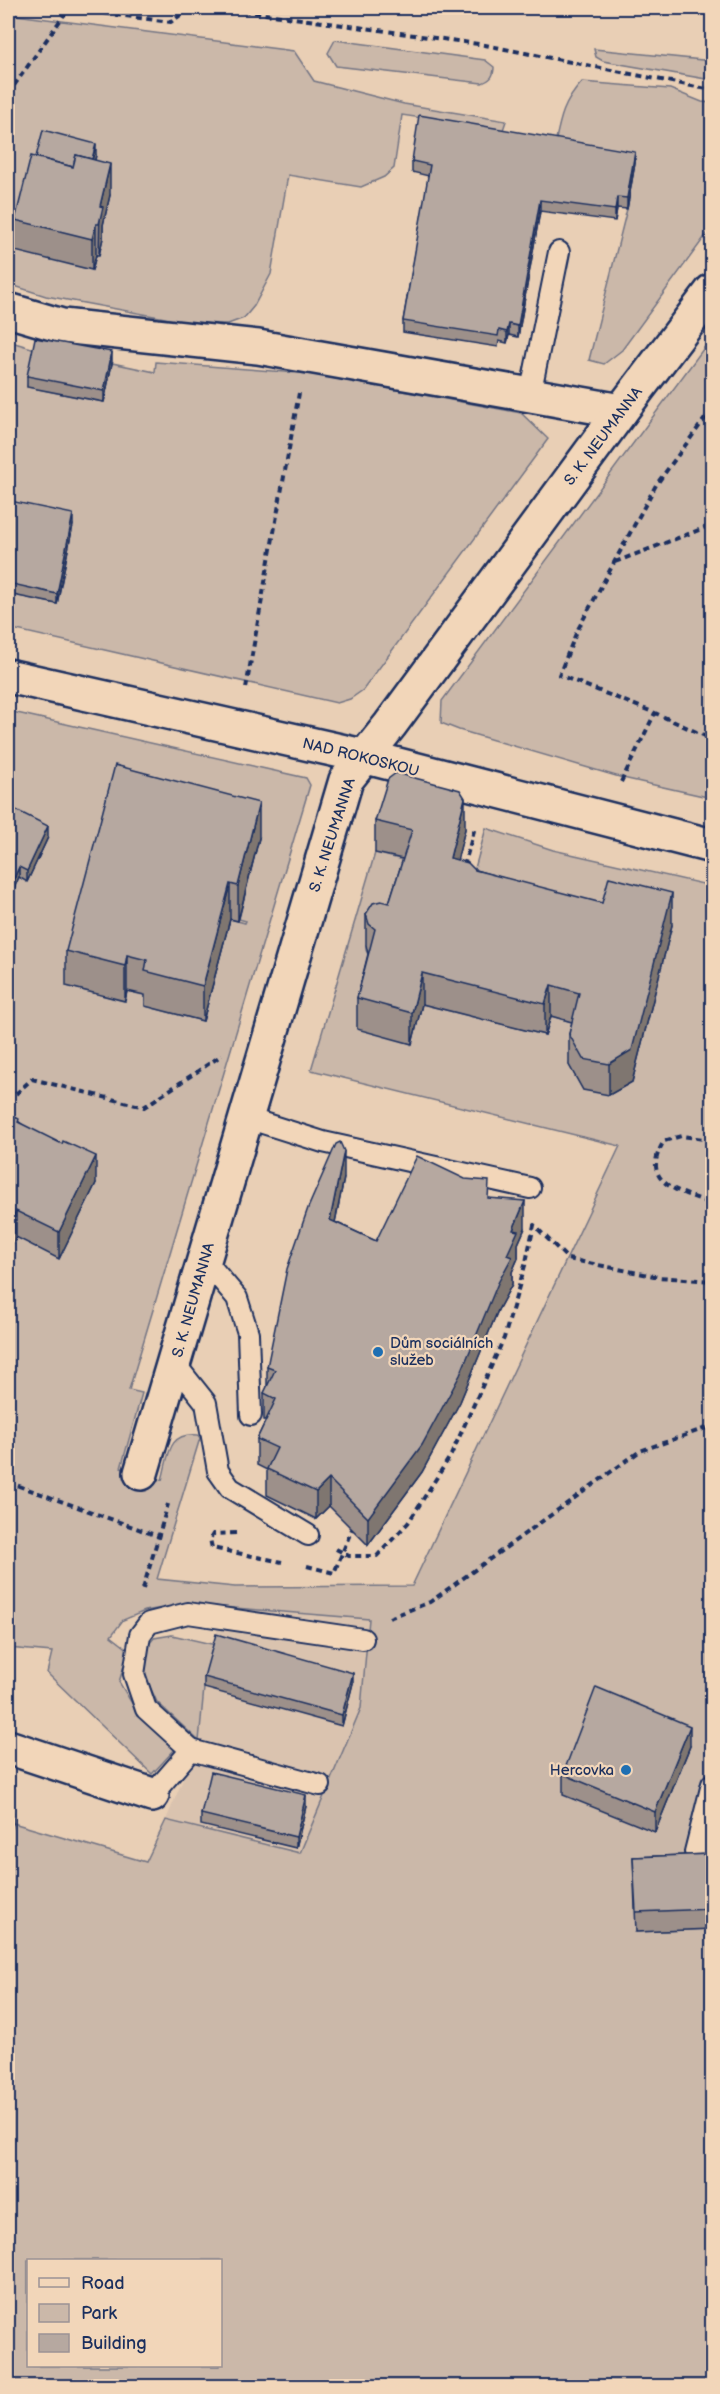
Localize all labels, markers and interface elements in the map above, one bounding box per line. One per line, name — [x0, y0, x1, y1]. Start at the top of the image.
street label: S. K. NEUMANNA — [560, 383, 647, 489]
street label: NAD ROKOSKOU — [301, 734, 421, 781]
street label: S. K. NEUMANNA — [305, 775, 360, 894]
street label: S. K. NEUMANNA — [168, 1240, 219, 1360]
place label: Dům sociálních služeb — [390, 1334, 493, 1370]
marker: Dům sociálních služeb — [371, 1345, 385, 1359]
place label: Hercovka — [550, 1761, 614, 1780]
marker: Hercovka — [619, 1763, 633, 1777]
legend — [27, 2259, 222, 2367]
text: Road — [81, 2273, 125, 2294]
text: Park — [81, 2303, 117, 2324]
text: Building — [81, 2333, 147, 2354]

